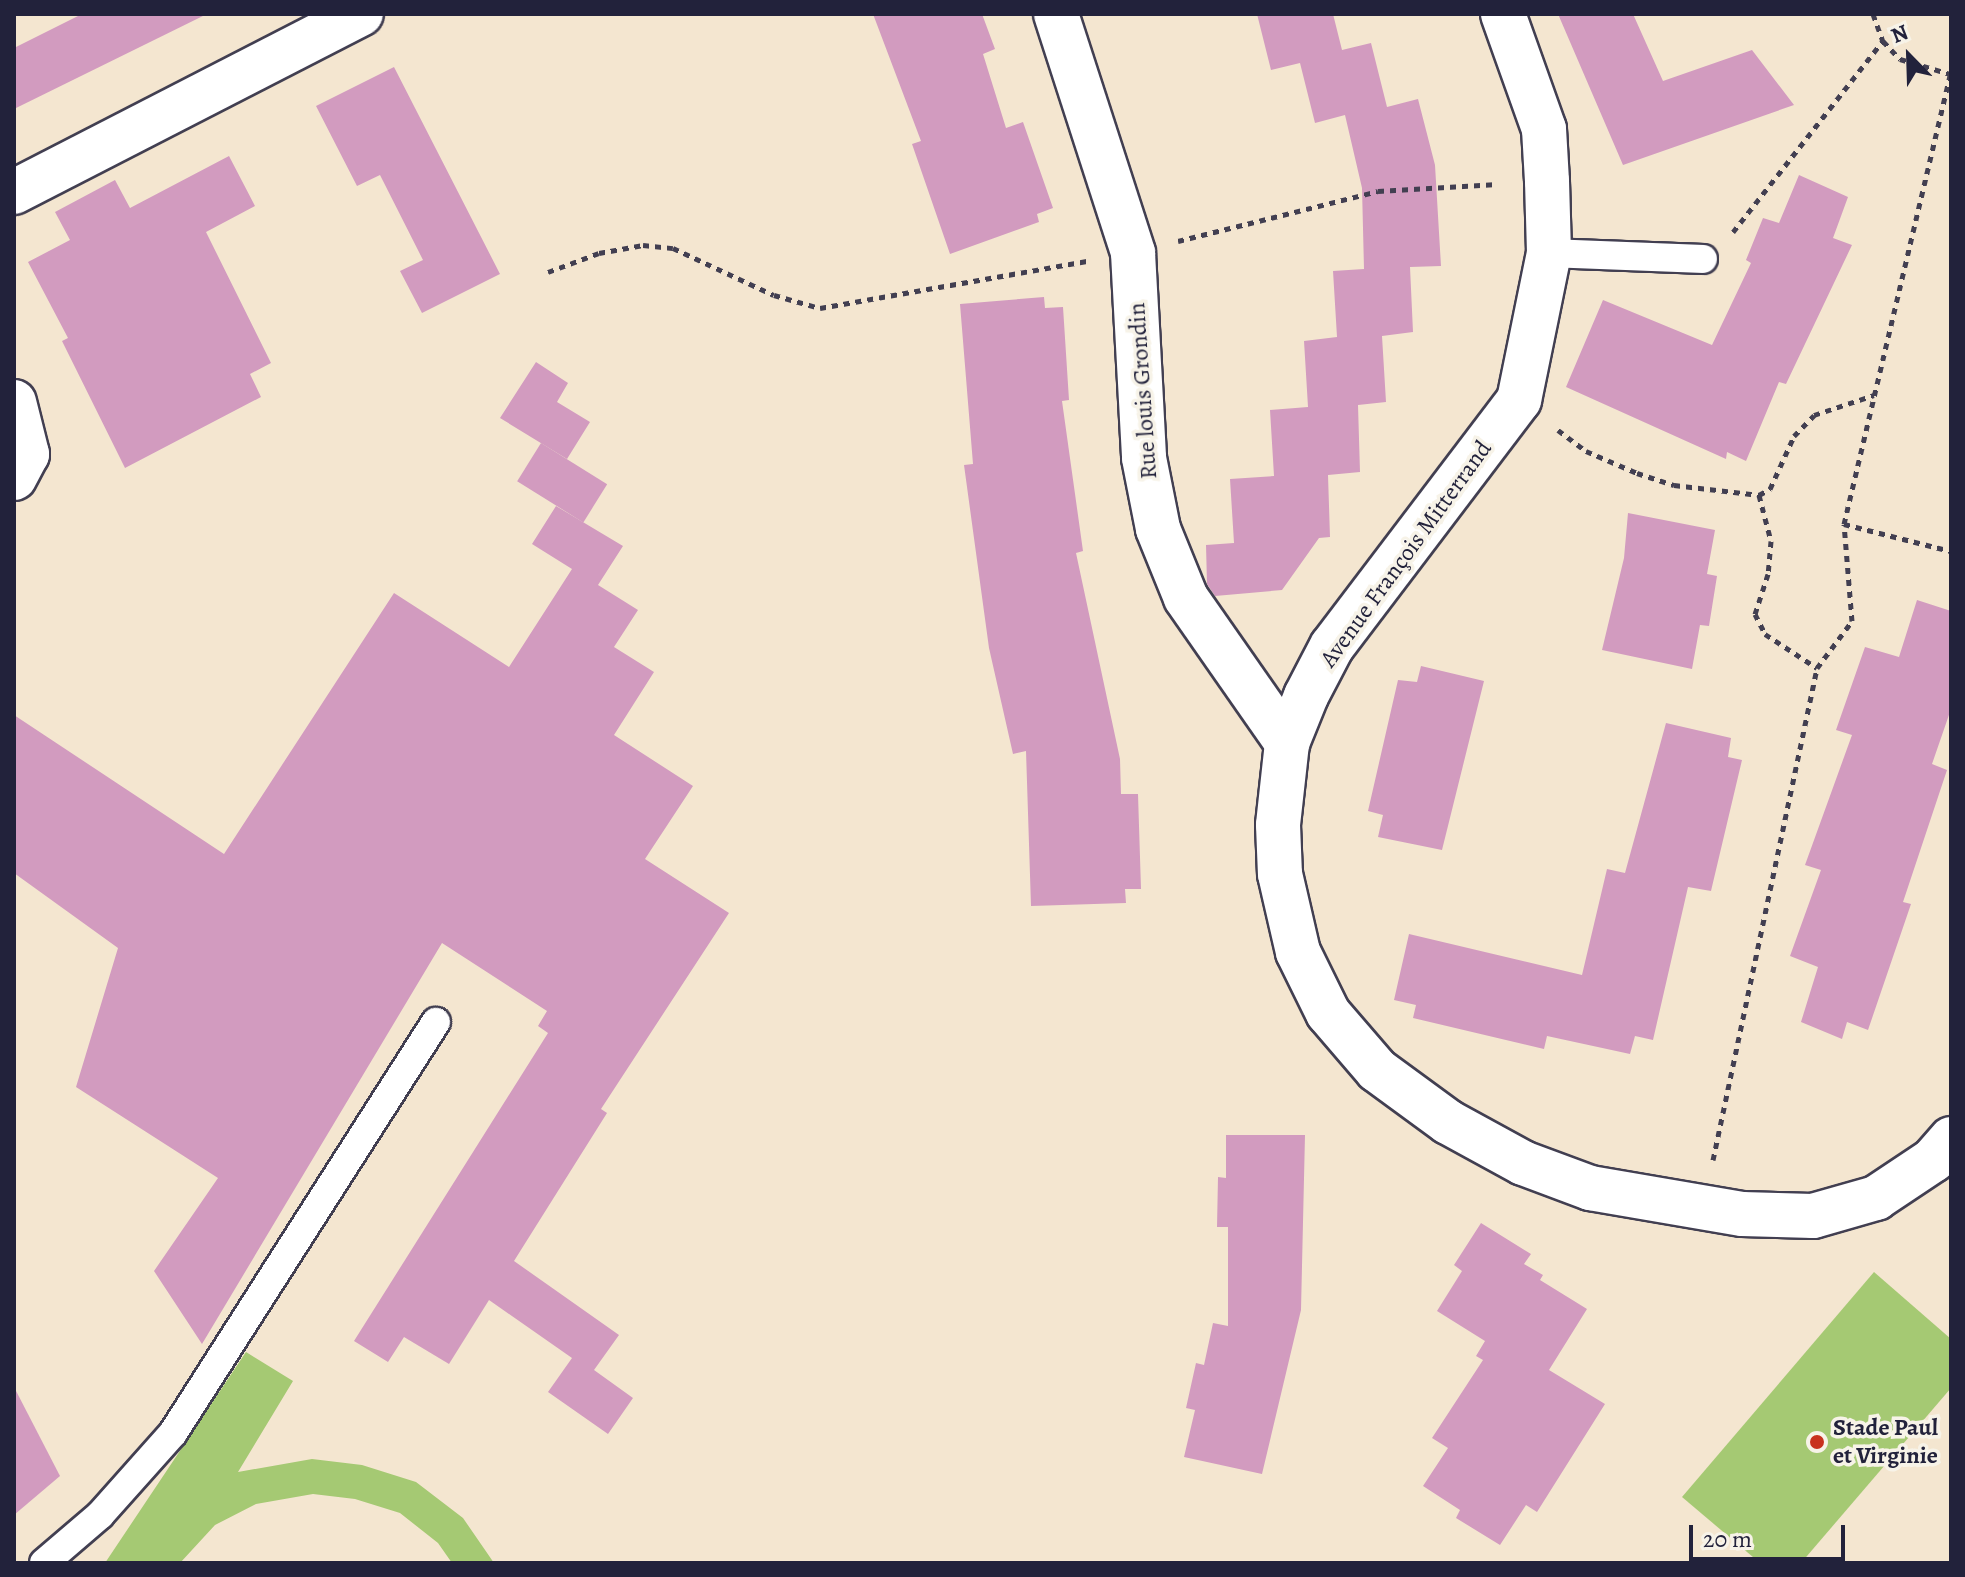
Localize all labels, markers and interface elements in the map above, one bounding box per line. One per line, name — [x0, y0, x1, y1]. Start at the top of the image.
north arrow — [1869, 16, 1949, 96]
text: N — [1886, 17, 1913, 51]
street label: Rue louis Grondin — [1122, 302, 1164, 480]
street label: Avenue François Mitterrand — [1314, 435, 1498, 673]
place label: Stade Paul et Virginie — [1833, 1414, 1938, 1470]
marker: Stade Paul et Virginie — [1808, 1433, 1826, 1451]
scale bar — [1693, 1509, 1849, 1559]
text: 20 m — [1703, 1523, 1752, 1555]

